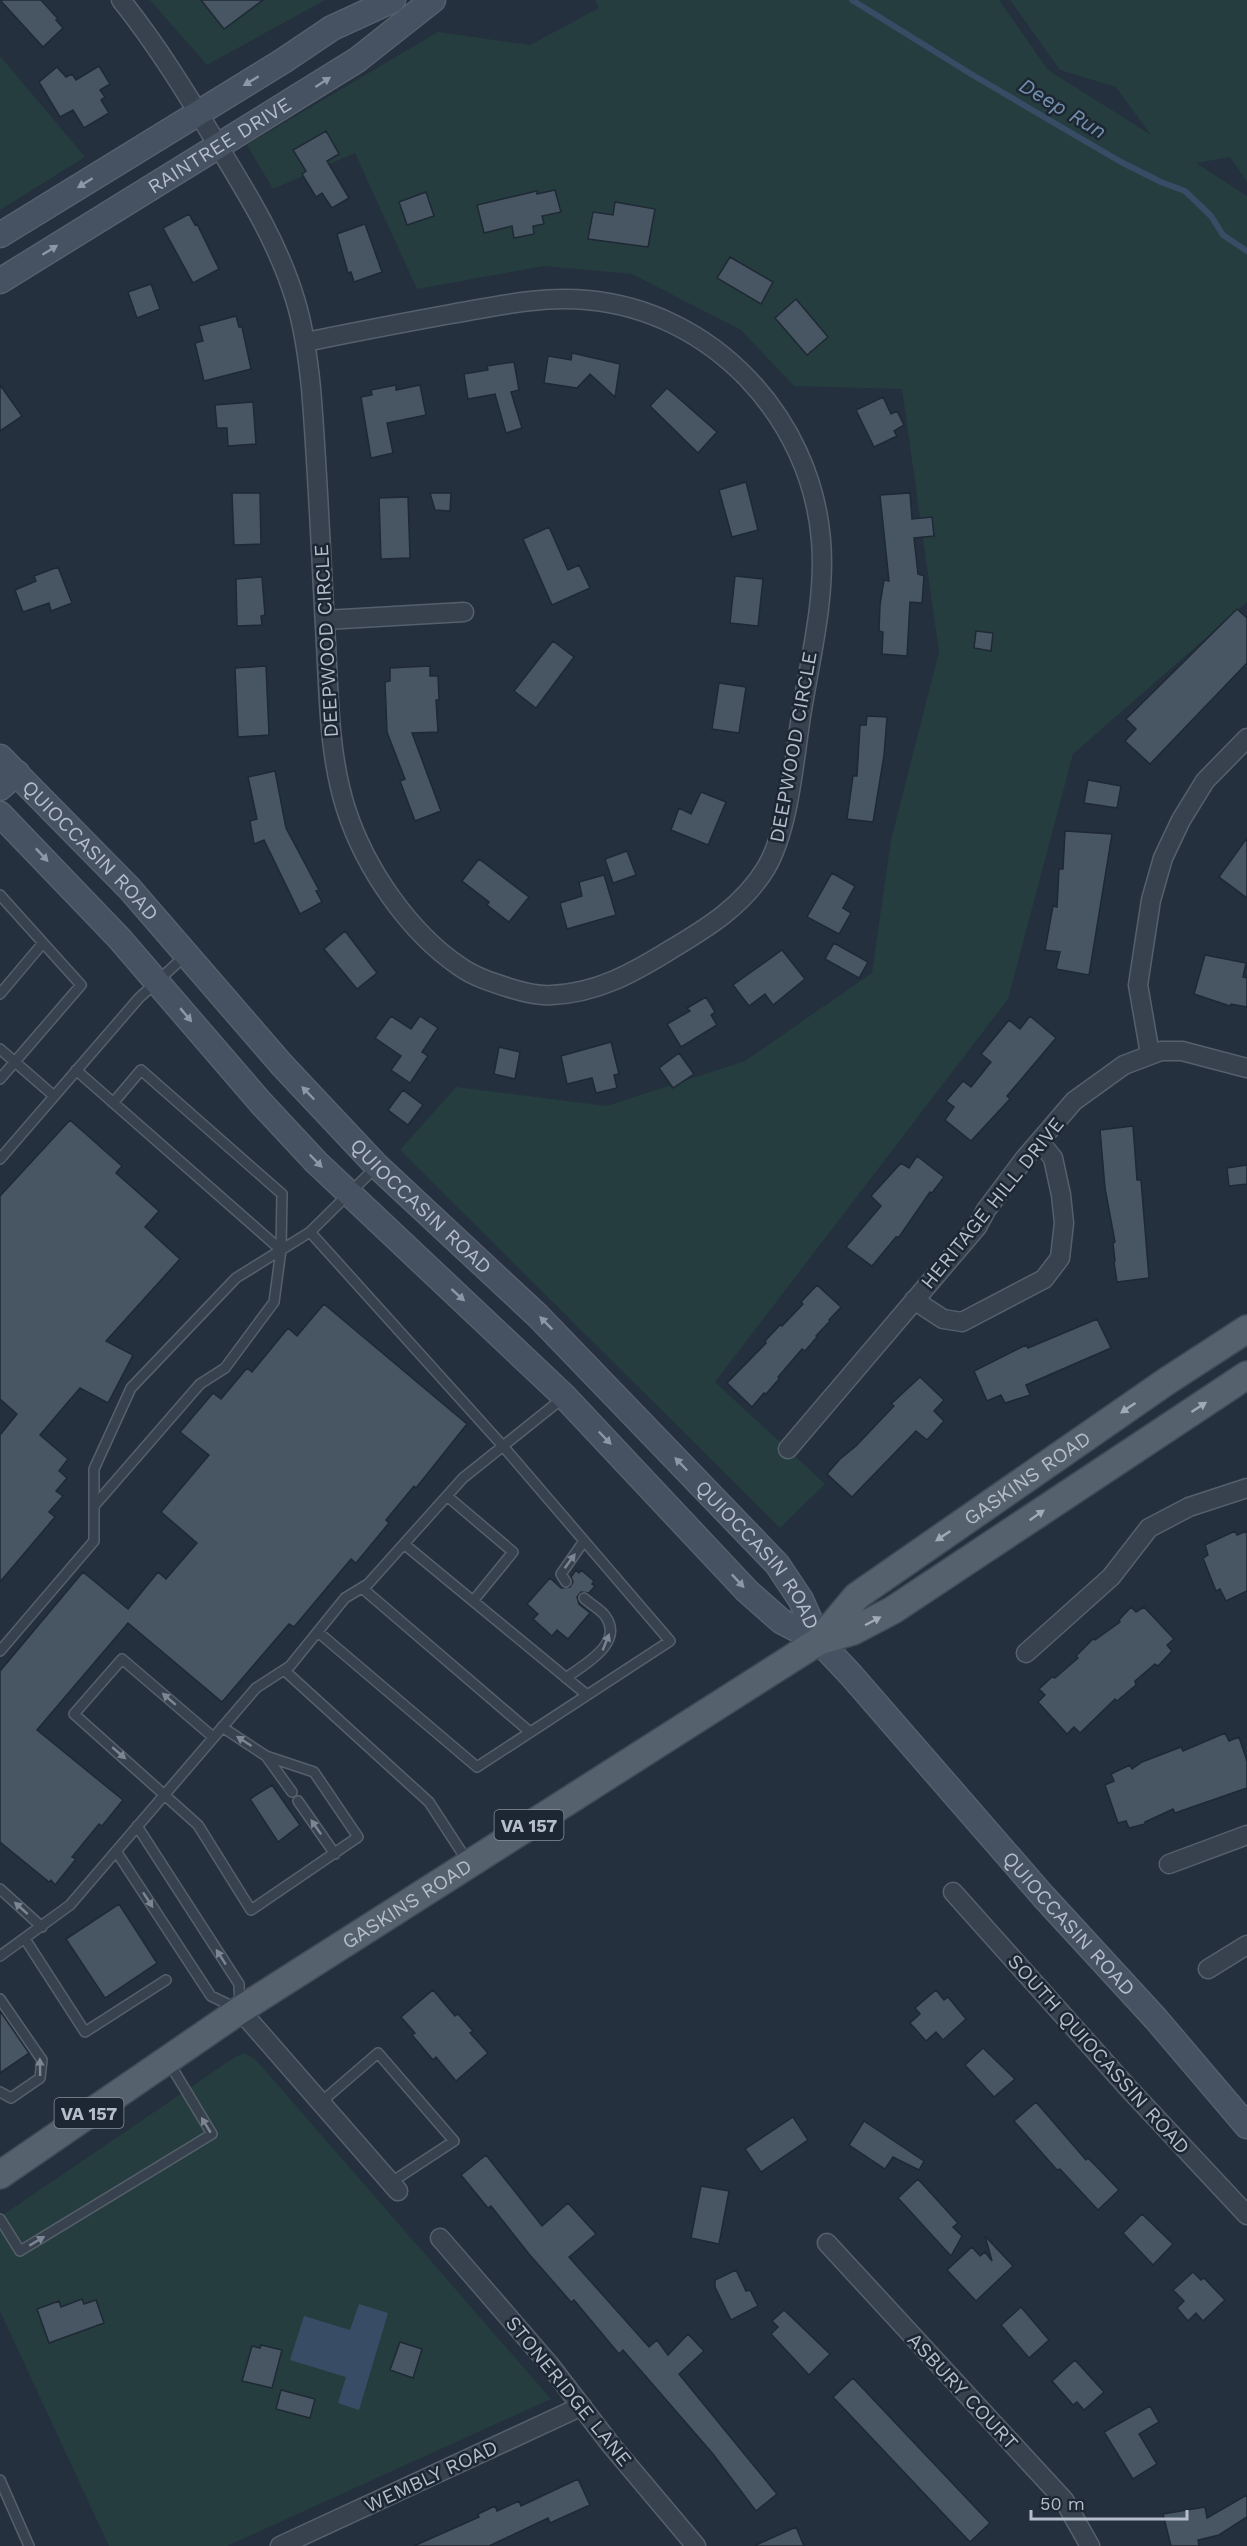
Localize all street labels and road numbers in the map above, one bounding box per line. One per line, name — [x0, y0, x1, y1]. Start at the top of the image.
street label: RAINTREE DRIVE — [143, 92, 296, 199]
street label: DEEPWOOD CIRCLE — [309, 544, 343, 738]
street label: DEEPWOOD CIRCLE — [764, 650, 822, 844]
street label: QUIOCCASIN ROAD — [17, 775, 164, 926]
street label: HERITAGE HILL DRIVE — [915, 1112, 1069, 1294]
street label: QUIOCCASIN ROAD — [345, 1133, 497, 1279]
street label: GASKINS ROAD — [959, 1426, 1095, 1530]
street label: QUIOCCASIN ROAD — [691, 1475, 824, 1633]
road number: VA 157 — [494, 1810, 564, 1840]
street label: QUIOCCASIN ROAD — [998, 1846, 1140, 2000]
street label: GASKINS ROAD — [337, 1854, 476, 1954]
street label: SOUTH QUIOCASSIN ROAD — [1003, 1949, 1195, 2159]
road number: VA 157 — [54, 2098, 124, 2128]
street label: STONERIDGE LANE — [501, 2311, 637, 2471]
street label: ASBURY COURT — [903, 2328, 1023, 2454]
street label: WEMBLY ROAD — [360, 2435, 502, 2517]

